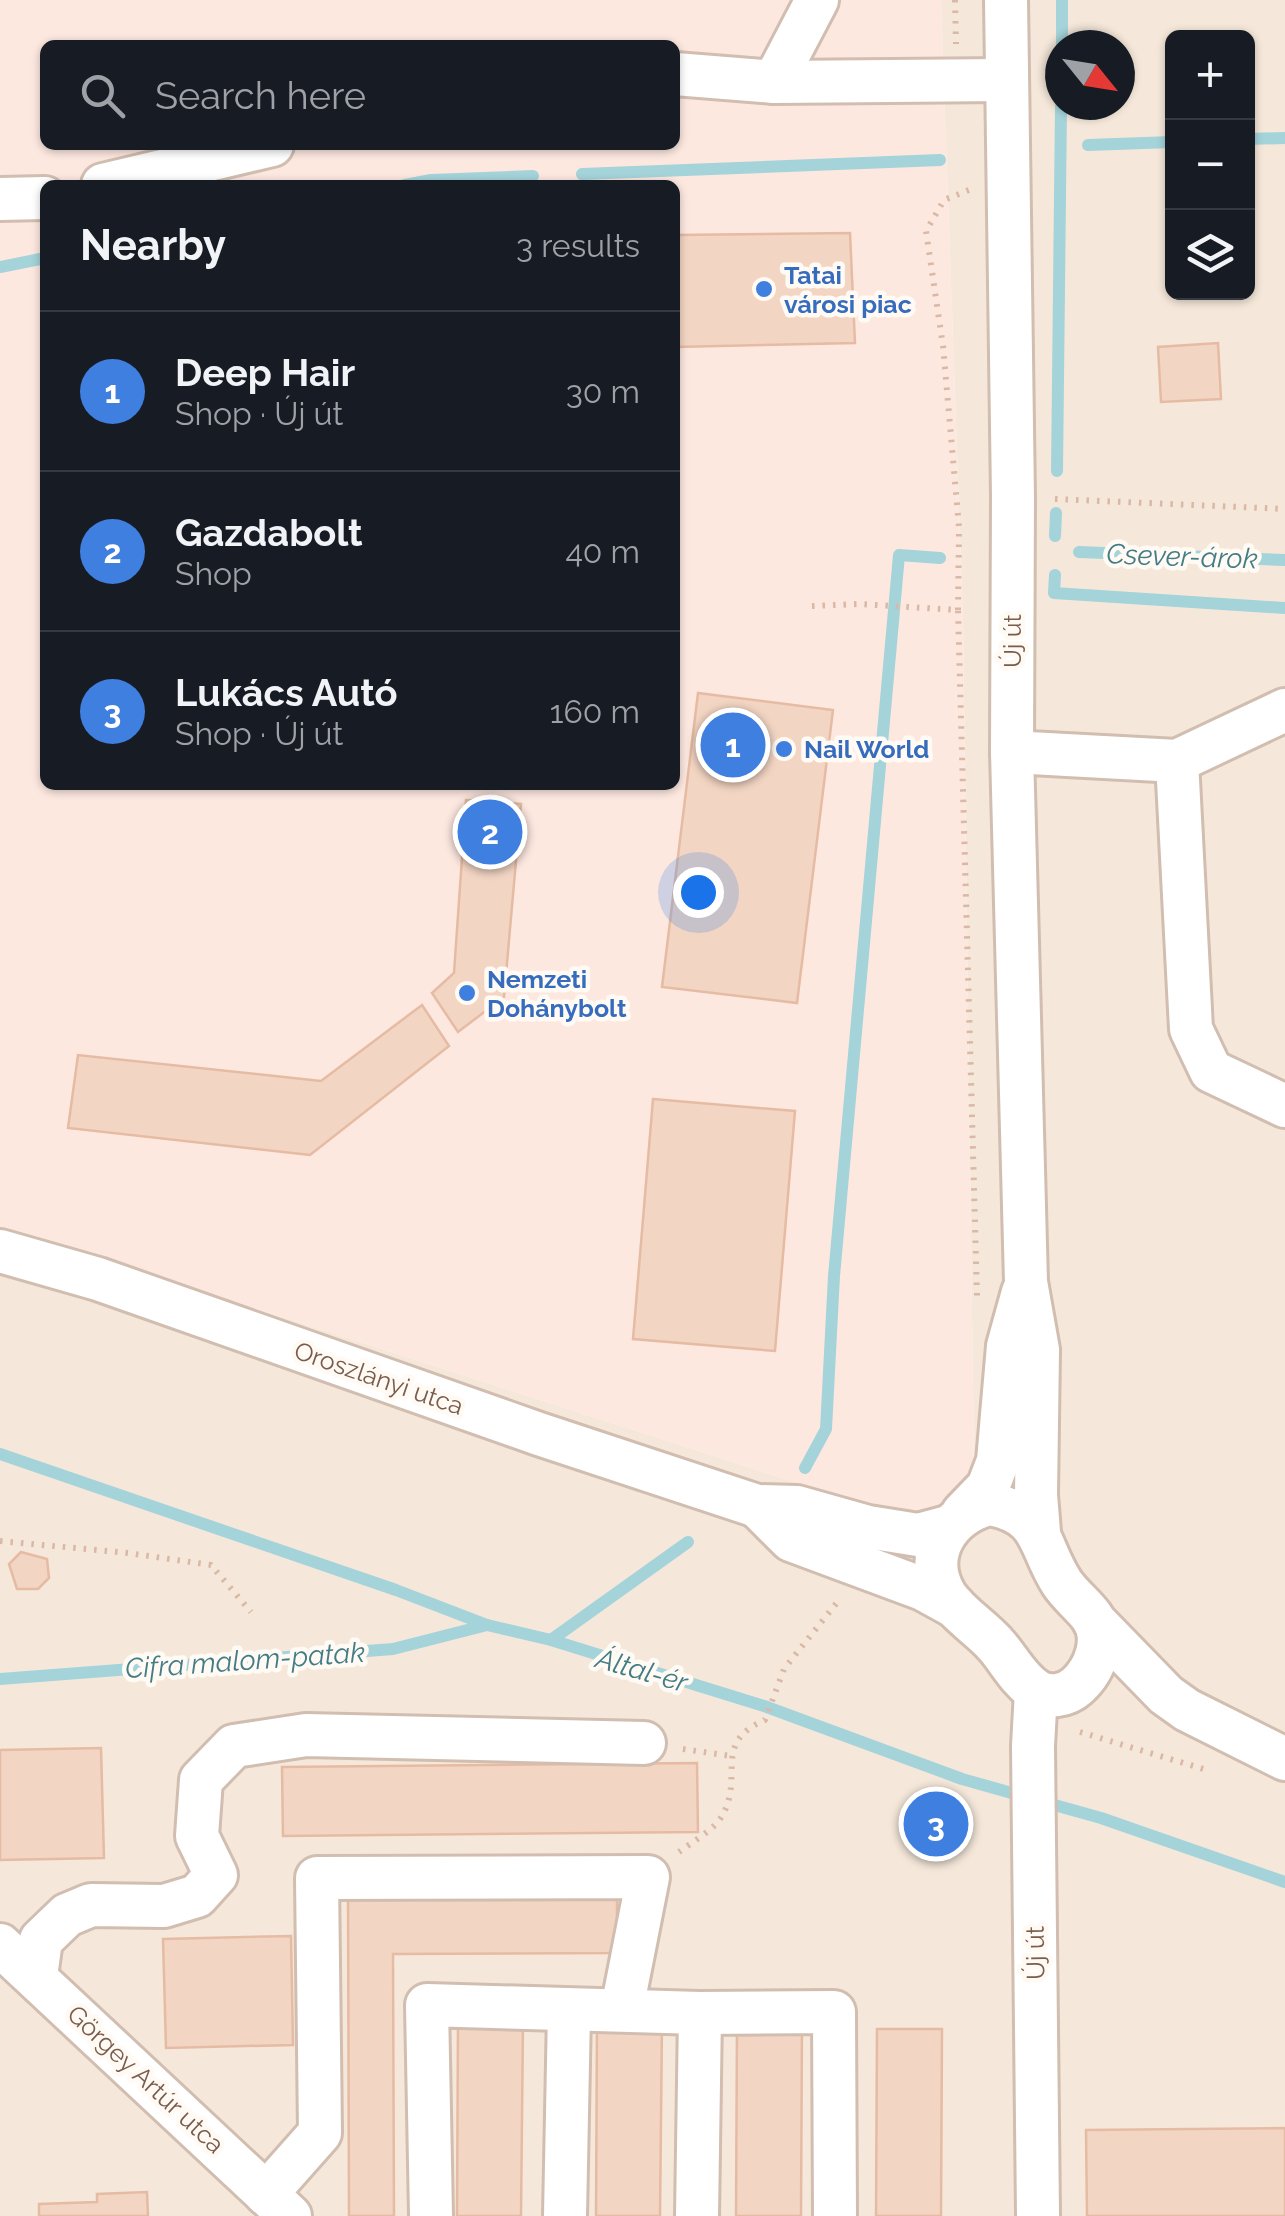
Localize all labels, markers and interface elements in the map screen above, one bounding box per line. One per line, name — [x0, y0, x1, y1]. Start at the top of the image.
north arrow — [1045, 30, 1135, 120]
map controls — [1165, 30, 1255, 300]
button: + — [1165, 30, 1255, 120]
search box — [40, 40, 680, 150]
icon: search — [75, 68, 130, 123]
text: Search here — [155, 73, 366, 118]
button: − — [1165, 120, 1255, 210]
button: layers — [1165, 210, 1255, 300]
text: Nearby — [80, 221, 226, 270]
text: 3 results — [516, 227, 640, 264]
place label: Tatai városi piac — [784, 260, 912, 319]
marker: Tatai városi piac — [753, 278, 775, 300]
text: Deep Hair — [175, 350, 355, 395]
text: 1 — [105, 373, 120, 410]
text: 30 m — [566, 373, 640, 410]
text: Shop · Új út — [175, 395, 343, 432]
text: Gazdabolt — [175, 510, 363, 555]
text: 2 — [103, 533, 122, 570]
text: 40 m — [565, 533, 640, 570]
water label: Csever-árok — [1106, 537, 1258, 576]
text: Shop — [175, 555, 252, 592]
street label: Új út — [997, 613, 1027, 668]
text: Lukács Autó — [175, 670, 398, 715]
text: 3 — [104, 693, 121, 730]
text: 160 m — [550, 693, 640, 730]
pin: 1 — [700, 708, 766, 782]
text: Shop · Új út — [175, 715, 343, 752]
place label: Nail World — [804, 734, 929, 764]
marker: Nail World — [773, 738, 795, 760]
pin: 2 — [458, 794, 522, 870]
your location — [673, 867, 724, 918]
place label: Nemzeti Dohánybolt — [487, 964, 627, 1023]
marker: Nemzeti Dohánybolt — [456, 982, 478, 1004]
street label: Oroszlányi utca — [291, 1335, 467, 1421]
water label: Cifra malom-patak — [124, 1636, 366, 1685]
water label: Által-ér — [590, 1641, 693, 1700]
pin: 3 — [904, 1786, 968, 1862]
street label: Új út — [1020, 1925, 1050, 1980]
street label: Görgey Artúr utca — [61, 1999, 231, 2159]

